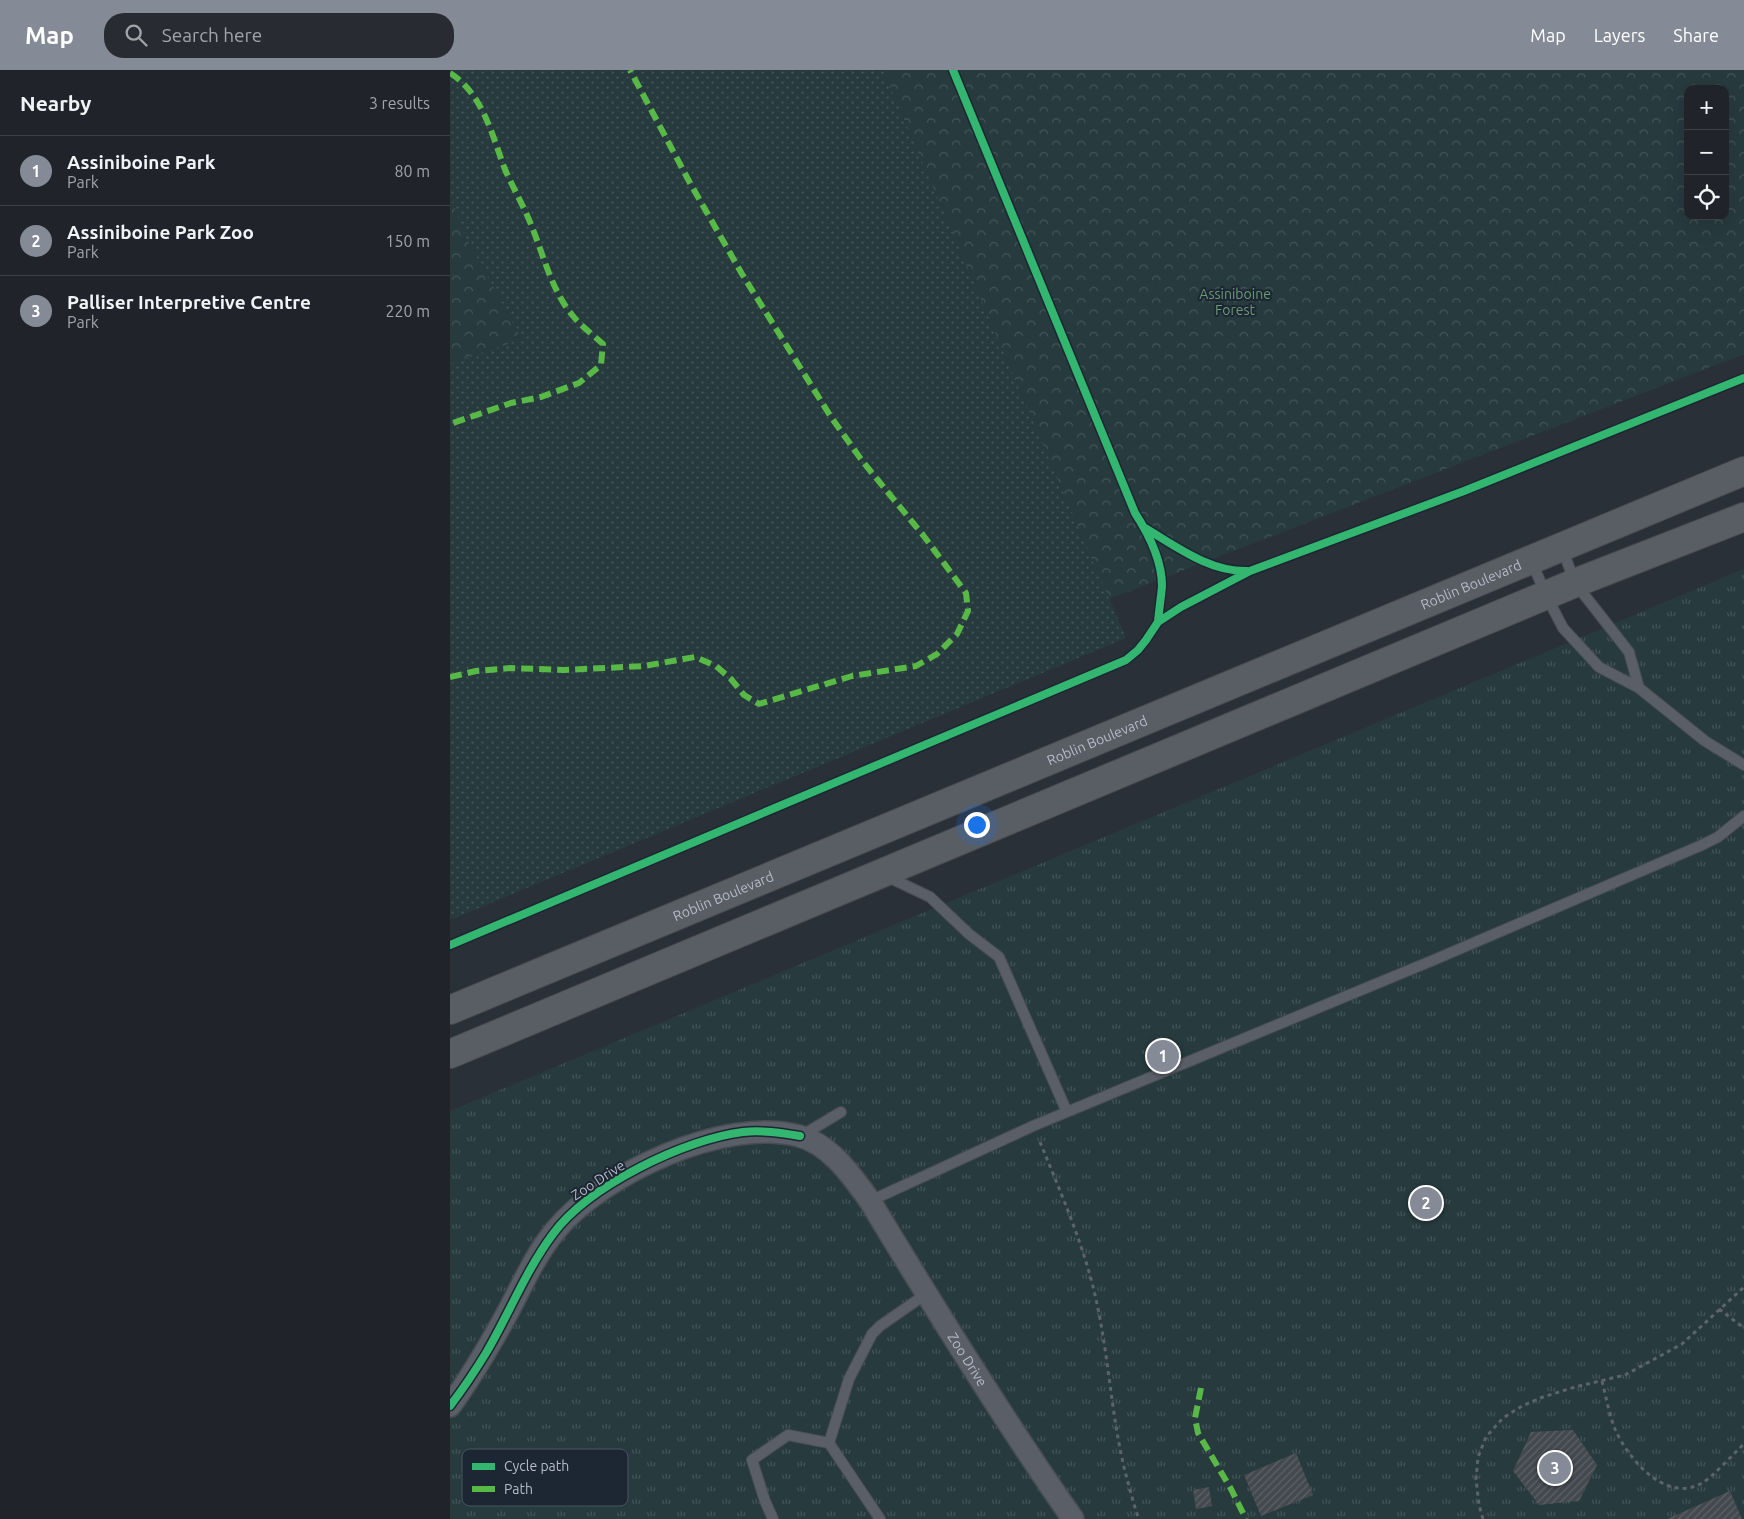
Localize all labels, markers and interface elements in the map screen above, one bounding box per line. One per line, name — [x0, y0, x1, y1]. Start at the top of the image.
search box — [104, 13, 454, 58]
icon: search — [122, 21, 150, 49]
text: Map — [25, 22, 74, 49]
text: Search here — [162, 24, 262, 46]
text: Map — [1530, 25, 1566, 45]
text: Layers — [1594, 25, 1645, 45]
text: Share — [1673, 25, 1719, 45]
map controls — [1684, 85, 1729, 220]
button: + — [1684, 85, 1729, 130]
text: Nearby — [20, 91, 91, 115]
text: 3 results — [369, 94, 430, 112]
button: − — [1684, 130, 1729, 175]
text: Assiniboine Park — [67, 151, 215, 173]
text: 1 — [31, 162, 41, 180]
text: 80 m — [394, 162, 430, 180]
text: Park — [67, 173, 99, 191]
button: locate — [1684, 175, 1729, 220]
text: Assiniboine Park Zoo — [67, 221, 254, 243]
text: 2 — [31, 232, 41, 250]
text: 150 m — [385, 232, 430, 250]
text: Park — [67, 243, 99, 261]
park label: Assiniboine Forest — [1199, 286, 1271, 318]
text: Palliser Interpretive Centre — [67, 291, 311, 313]
text: 3 — [31, 302, 41, 320]
text: 220 m — [385, 302, 430, 320]
text: Park — [67, 313, 99, 331]
street label: Roblin Boulevard — [1418, 557, 1524, 613]
street label: Roblin Boulevard — [1044, 712, 1150, 768]
your location — [964, 812, 990, 838]
street label: Roblin Boulevard — [671, 868, 776, 924]
pin: 1 — [1147, 1037, 1179, 1075]
street label: Zoo Drive — [568, 1157, 628, 1203]
pin: 2 — [1410, 1184, 1442, 1222]
street label: Zoo Drive — [945, 1330, 990, 1389]
legend — [462, 1449, 628, 1506]
pin: 3 — [1539, 1449, 1571, 1487]
text: Cycle path — [504, 1458, 569, 1474]
text: Path — [504, 1481, 533, 1497]

